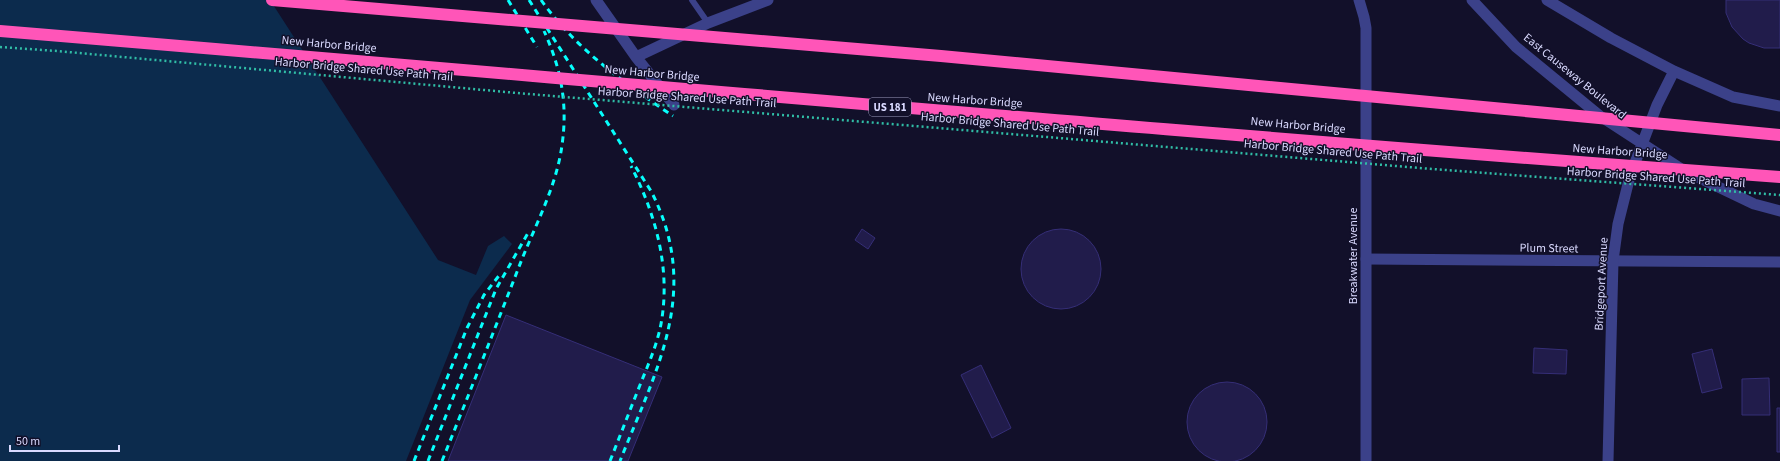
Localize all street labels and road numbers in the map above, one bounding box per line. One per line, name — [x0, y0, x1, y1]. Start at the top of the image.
street label: East Causeway Boulevard — [1520, 30, 1630, 123]
street label: New Harbor Bridge — [281, 32, 377, 57]
street label: Harbor Bridge Shared Use Path Trail — [274, 53, 454, 86]
street label: New Harbor Bridge — [604, 61, 700, 86]
street label: Harbor Bridge Shared Use Path Trail — [597, 83, 777, 112]
street label: New Harbor Bridge — [927, 89, 1023, 112]
road number: US 181 — [869, 98, 911, 116]
street label: Harbor Bridge Shared Use Path Trail — [920, 108, 1100, 141]
street label: New Harbor Bridge — [1250, 113, 1346, 138]
street label: Harbor Bridge Shared Use Path Trail — [1243, 135, 1423, 168]
street label: New Harbor Bridge — [1572, 140, 1668, 163]
street label: Harbor Bridge Shared Use Path Trail — [1566, 163, 1746, 192]
street label: Breakwater Avenue — [1345, 208, 1362, 304]
street label: Bridgeport Avenue — [1591, 237, 1612, 331]
street label: Plum Street — [1519, 239, 1579, 258]

